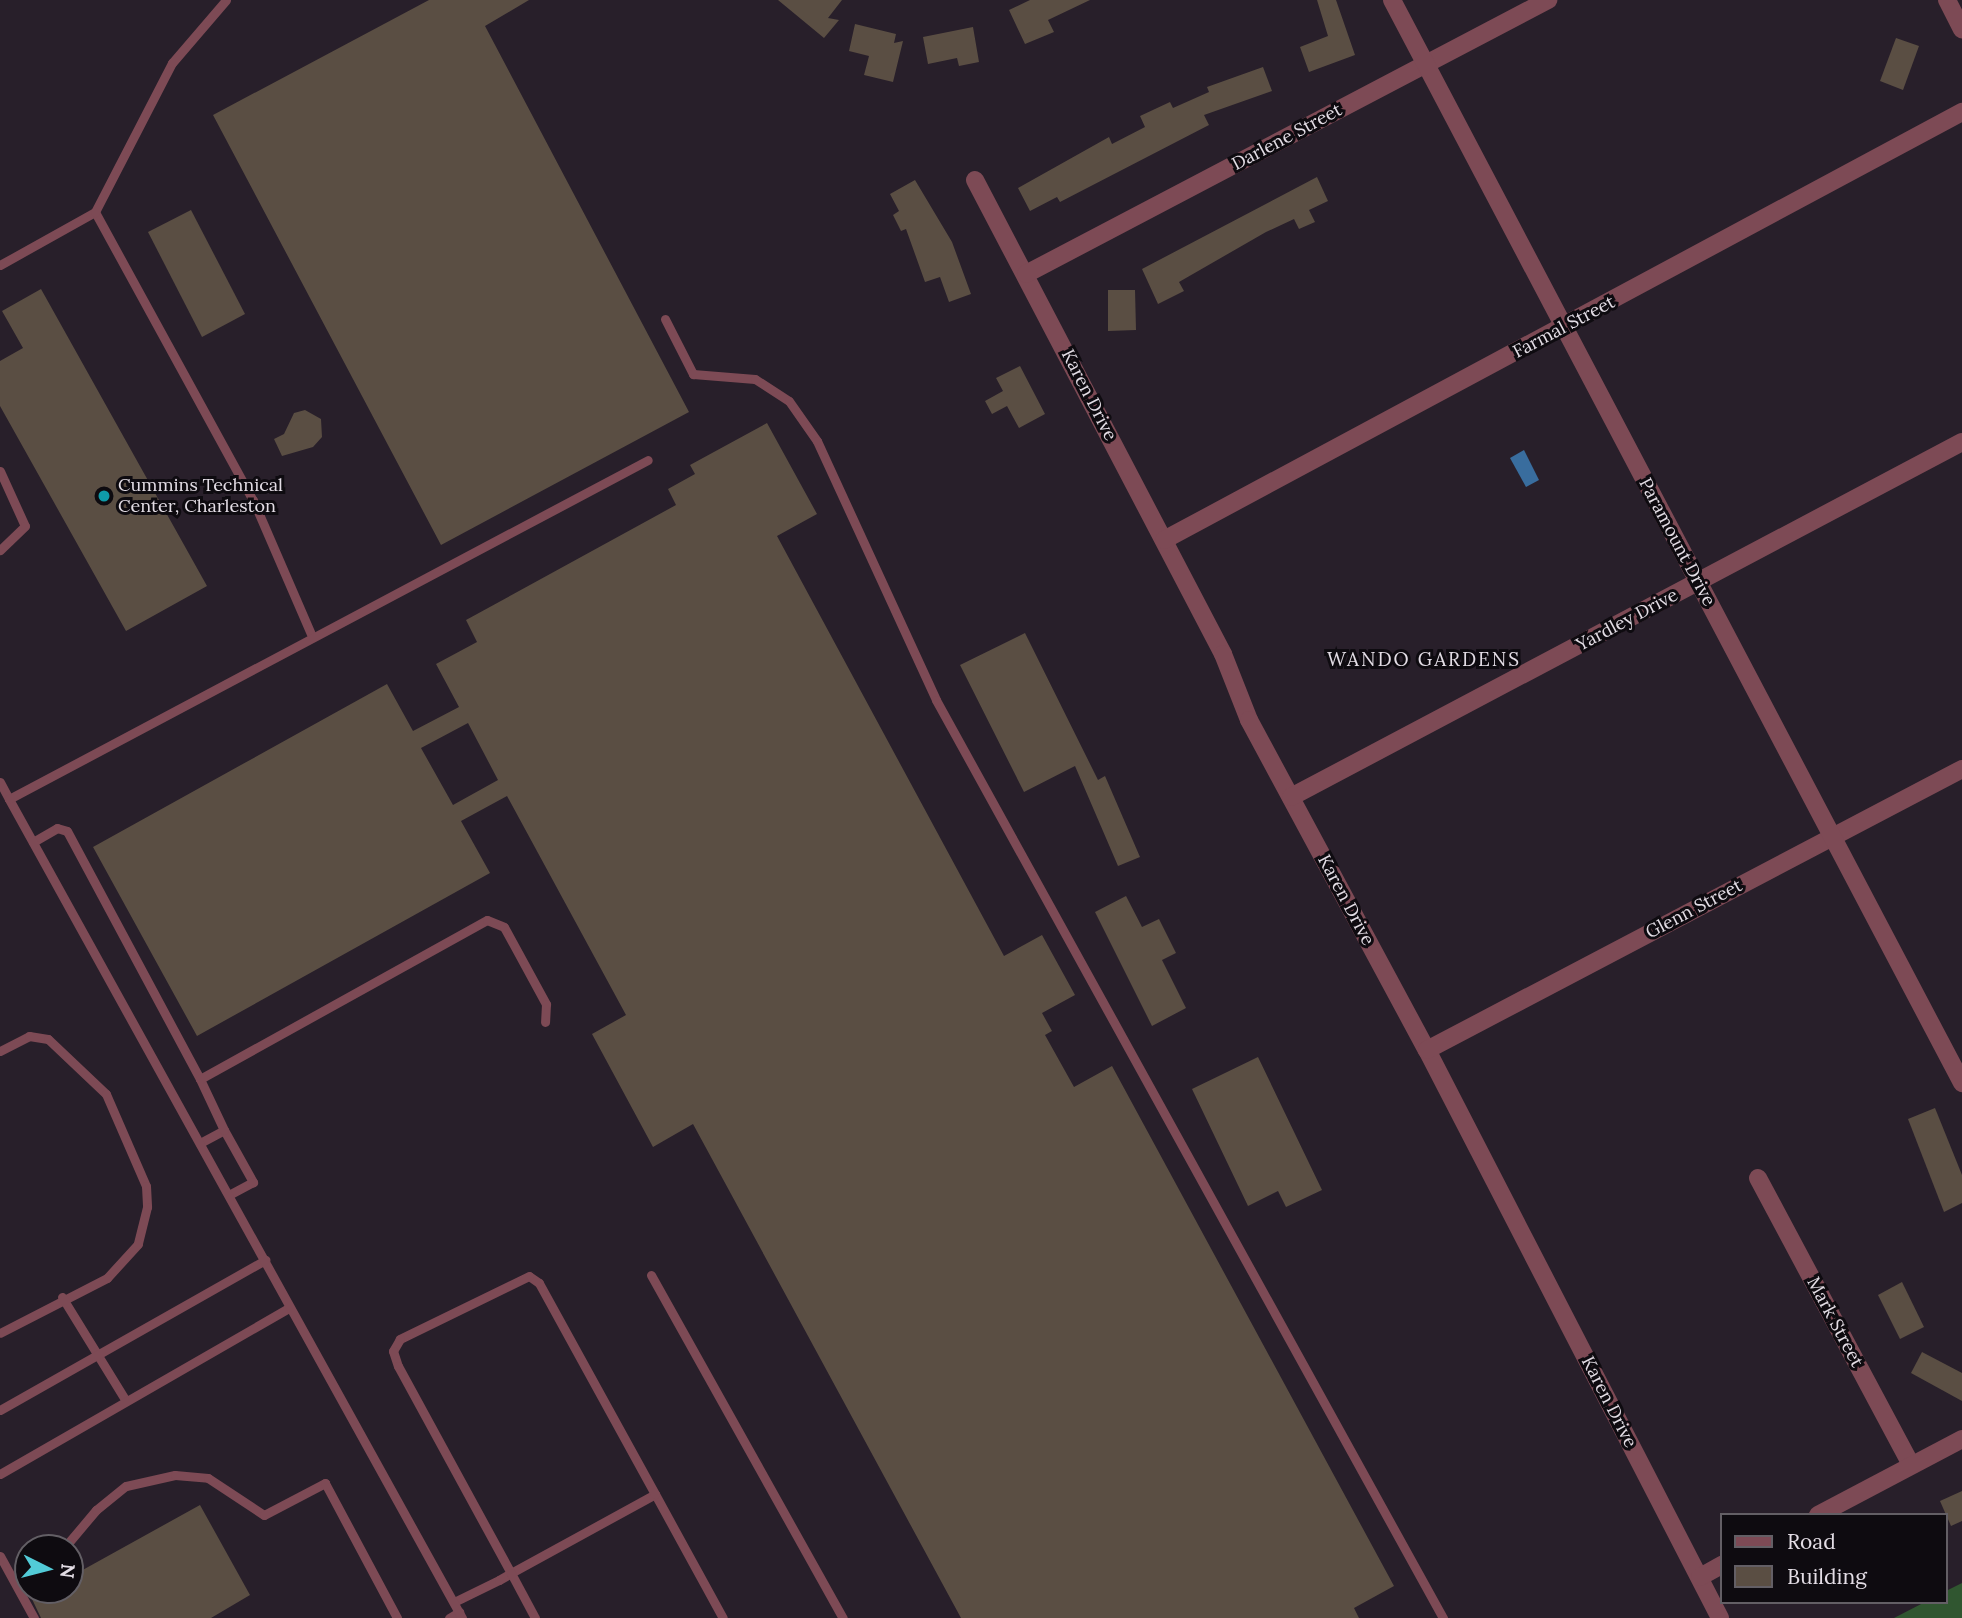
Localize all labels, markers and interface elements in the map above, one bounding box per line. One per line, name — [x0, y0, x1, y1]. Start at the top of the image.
street label: Darlene Street — [1228, 99, 1346, 175]
street label: Farmal Street — [1509, 291, 1619, 363]
street label: Karen Drive — [1057, 346, 1121, 444]
street label: Paramount Drive — [1634, 474, 1720, 610]
place label: Cummins Technical Center, Charleston — [118, 475, 283, 518]
marker: Cummins Technical Center, Charleston — [96, 488, 112, 504]
street label: Yardley Drive — [1572, 584, 1682, 656]
district label: WANDO GARDENS — [1329, 649, 1519, 671]
street label: Karen Drive — [1313, 851, 1379, 949]
street label: Glenn Street — [1642, 875, 1746, 943]
street label: Mark Street — [1802, 1273, 1868, 1371]
street label: Karen Drive — [1577, 1353, 1641, 1451]
legend — [1720, 1513, 1948, 1604]
text: Road — [1787, 1528, 1836, 1555]
north arrow — [14, 1534, 84, 1604]
text: N — [55, 1562, 81, 1580]
text: Building — [1787, 1563, 1867, 1590]

